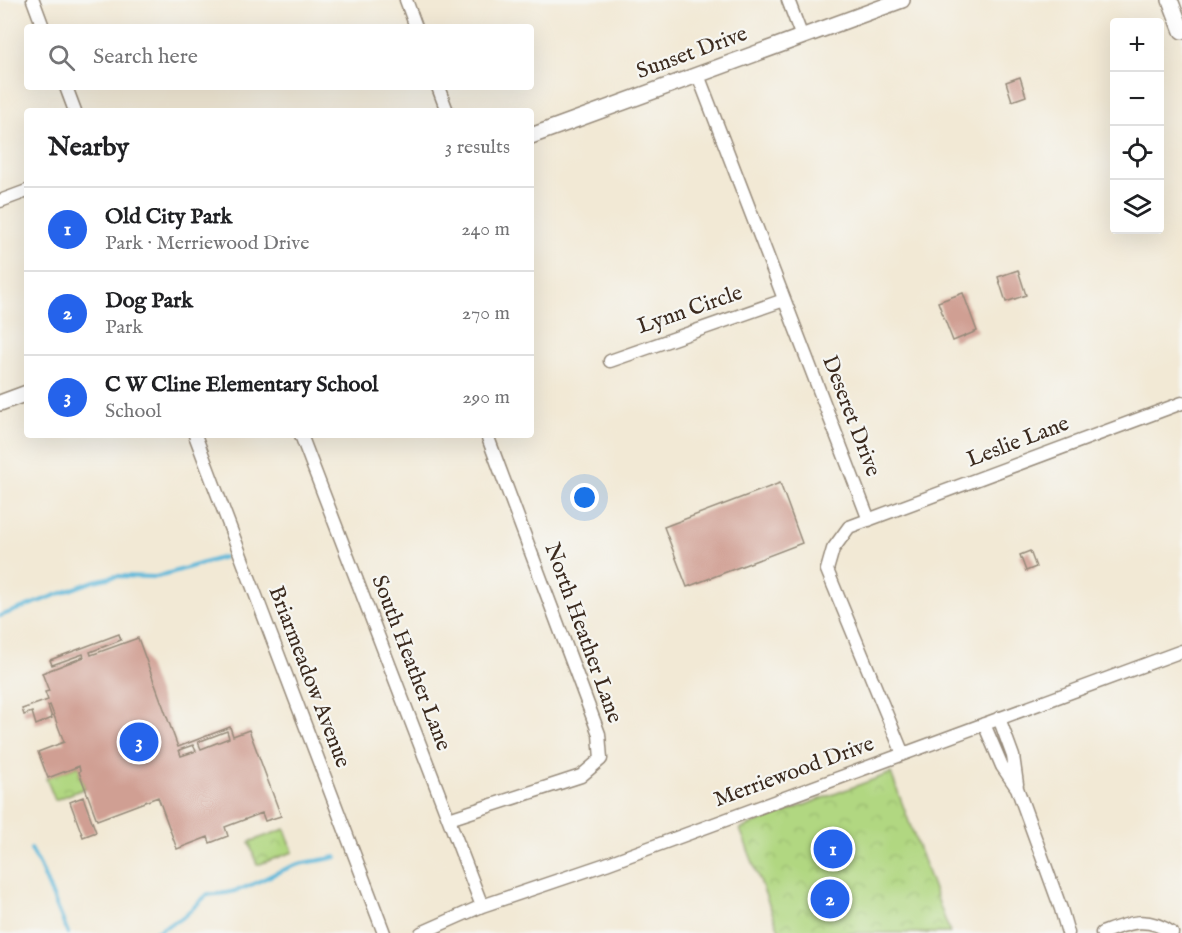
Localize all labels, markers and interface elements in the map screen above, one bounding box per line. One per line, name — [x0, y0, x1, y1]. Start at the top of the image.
map controls — [1110, 18, 1164, 234]
button: + — [1110, 18, 1164, 72]
street label: Sunset Drive — [633, 20, 751, 86]
search box — [24, 24, 534, 90]
icon: search — [45, 41, 78, 74]
text: Search here — [93, 43, 198, 71]
button: − — [1110, 72, 1164, 126]
button: locate — [1110, 126, 1164, 180]
text: Nearby — [48, 131, 129, 164]
text: 3 results — [445, 135, 510, 160]
button: layers — [1110, 180, 1164, 234]
text: Old City Park — [105, 203, 232, 231]
text: 1 — [64, 217, 71, 242]
text: 240 m — [461, 217, 510, 242]
text: Park · Merriewood Drive — [105, 231, 309, 256]
street label: Lynn Circle — [634, 279, 746, 341]
text: Dog Park — [105, 287, 193, 315]
text: 2 — [63, 301, 72, 326]
text: 270 m — [462, 301, 510, 326]
text: Park — [105, 315, 143, 340]
street label: Deseret Drive — [815, 352, 887, 480]
text: C W Cline Elementary School — [105, 371, 378, 399]
text: 3 — [64, 385, 71, 410]
text: 290 m — [462, 385, 510, 410]
text: School — [105, 399, 161, 424]
street label: Leslie Lane — [963, 410, 1073, 474]
your location — [570, 483, 599, 512]
street label: North Heather Lane — [537, 539, 629, 727]
street label: South Heather Lane — [365, 571, 457, 755]
street label: Briarmeadow Avenue — [261, 582, 357, 772]
pin: 3 — [120, 720, 158, 764]
street label: Merriewood Drive — [710, 730, 878, 814]
pin: 1 — [814, 826, 852, 872]
pin: 2 — [810, 876, 850, 922]

